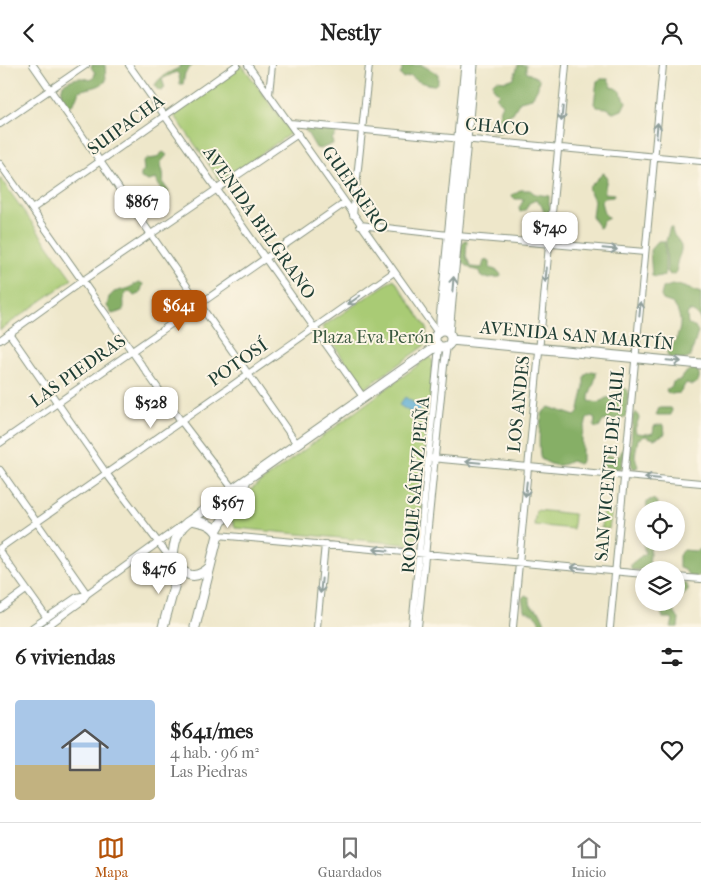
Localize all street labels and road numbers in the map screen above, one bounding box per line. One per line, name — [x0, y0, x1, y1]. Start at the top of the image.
street label: SUIPACHA — [83, 90, 169, 160]
street label: CHACO — [464, 114, 530, 140]
street label: AVENIDA BELGRANO — [198, 142, 320, 303]
street label: GUERRERO — [317, 142, 393, 238]
street label: AVENIDA SAN MARTÍN — [478, 316, 675, 355]
street label: LAS PIEDRAS — [26, 330, 130, 412]
street label: POTOSÍ — [204, 334, 273, 391]
street label: LOS ANDES — [503, 354, 535, 454]
street label: SAN VICENTE DE PAUL — [591, 366, 629, 562]
street label: ROQUE SÁENZ PEÑA — [397, 395, 434, 574]

